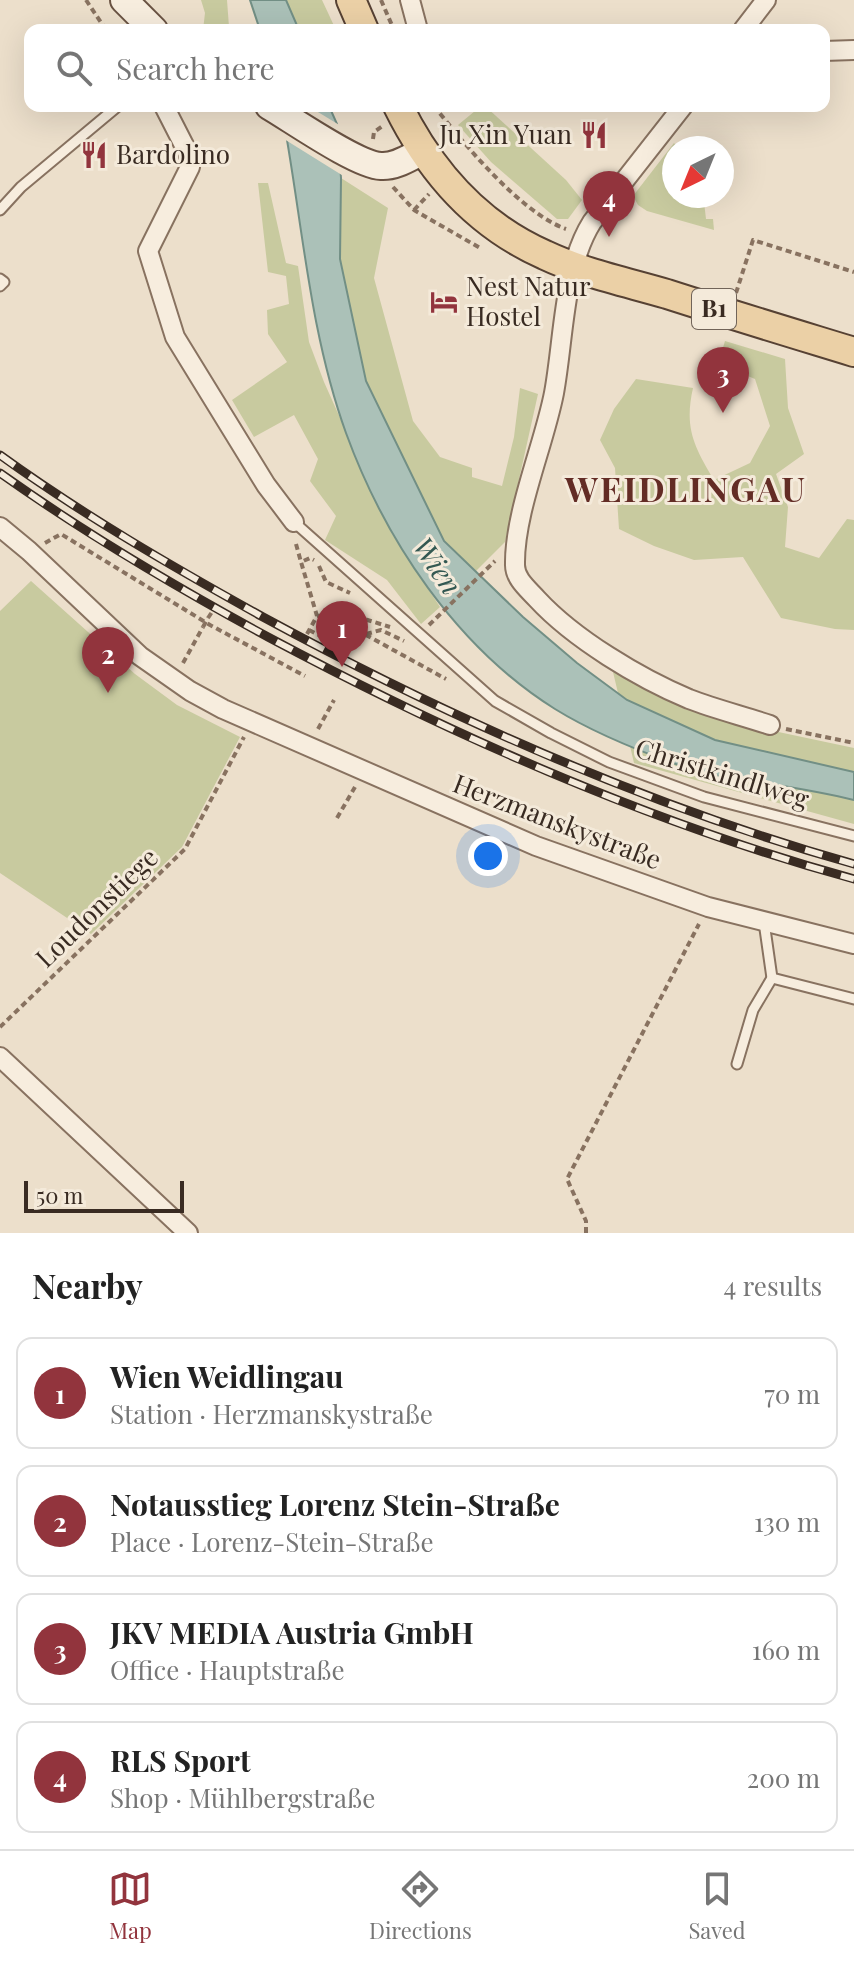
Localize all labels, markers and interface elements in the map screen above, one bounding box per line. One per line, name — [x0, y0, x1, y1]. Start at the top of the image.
search box — [24, 24, 830, 112]
icon: search — [52, 46, 96, 90]
text: Search here — [116, 48, 275, 88]
place label: Ju Xin Yuan — [438, 116, 572, 151]
restaurant icon: Ju Xin Yuan — [579, 120, 609, 150]
place label: Bardolino — [116, 136, 230, 171]
north arrow — [662, 136, 734, 208]
restaurant icon: Bardolino — [79, 140, 109, 170]
pin: 4 — [583, 171, 635, 237]
place label: Nest Natur Hostel — [466, 268, 591, 333]
hotel icon: Nest Natur Hostel — [429, 287, 459, 317]
road number: B1 — [692, 289, 736, 329]
pin: 3 — [697, 347, 749, 413]
district label: WEIDLINGAU — [564, 465, 807, 511]
water label: Wien — [406, 529, 471, 601]
pin: 1 — [316, 601, 368, 667]
pin: 2 — [82, 627, 134, 693]
street label: Christkindlweg — [631, 730, 814, 816]
street label: Herzmanskystraße — [448, 765, 667, 876]
your location — [468, 836, 508, 876]
street label: Loudonstiege — [27, 840, 165, 974]
scale bar — [24, 1177, 184, 1213]
text: 50 m — [36, 1180, 83, 1210]
text: Nearby — [32, 1262, 143, 1308]
text: 4 results — [723, 1268, 822, 1303]
text: Wien Weidlingau — [110, 1356, 343, 1396]
text: 1 — [55, 1376, 65, 1411]
text: 70 m — [764, 1376, 820, 1411]
text: Station · Herzmanskystraße — [110, 1396, 433, 1431]
text: Notausstieg Lorenz Stein-Straße — [110, 1484, 560, 1524]
text: 2 — [53, 1504, 67, 1539]
text: 130 m — [754, 1504, 820, 1539]
text: Place · Lorenz-Stein-Straße — [110, 1524, 434, 1559]
text: JKV MEDIA Austria GmbH — [110, 1612, 474, 1652]
text: 3 — [54, 1632, 66, 1667]
text: 160 m — [752, 1632, 820, 1667]
text: Office · Hauptstraße — [110, 1652, 345, 1687]
text: RLS Sport — [110, 1740, 251, 1780]
text: 4 — [53, 1760, 67, 1795]
text: 200 m — [747, 1760, 820, 1795]
text: Shop · Mühlbergstraße — [110, 1780, 375, 1815]
tab: Map — [108, 1867, 152, 1945]
tab: Directions — [369, 1867, 472, 1945]
tab: Saved — [688, 1867, 746, 1945]

